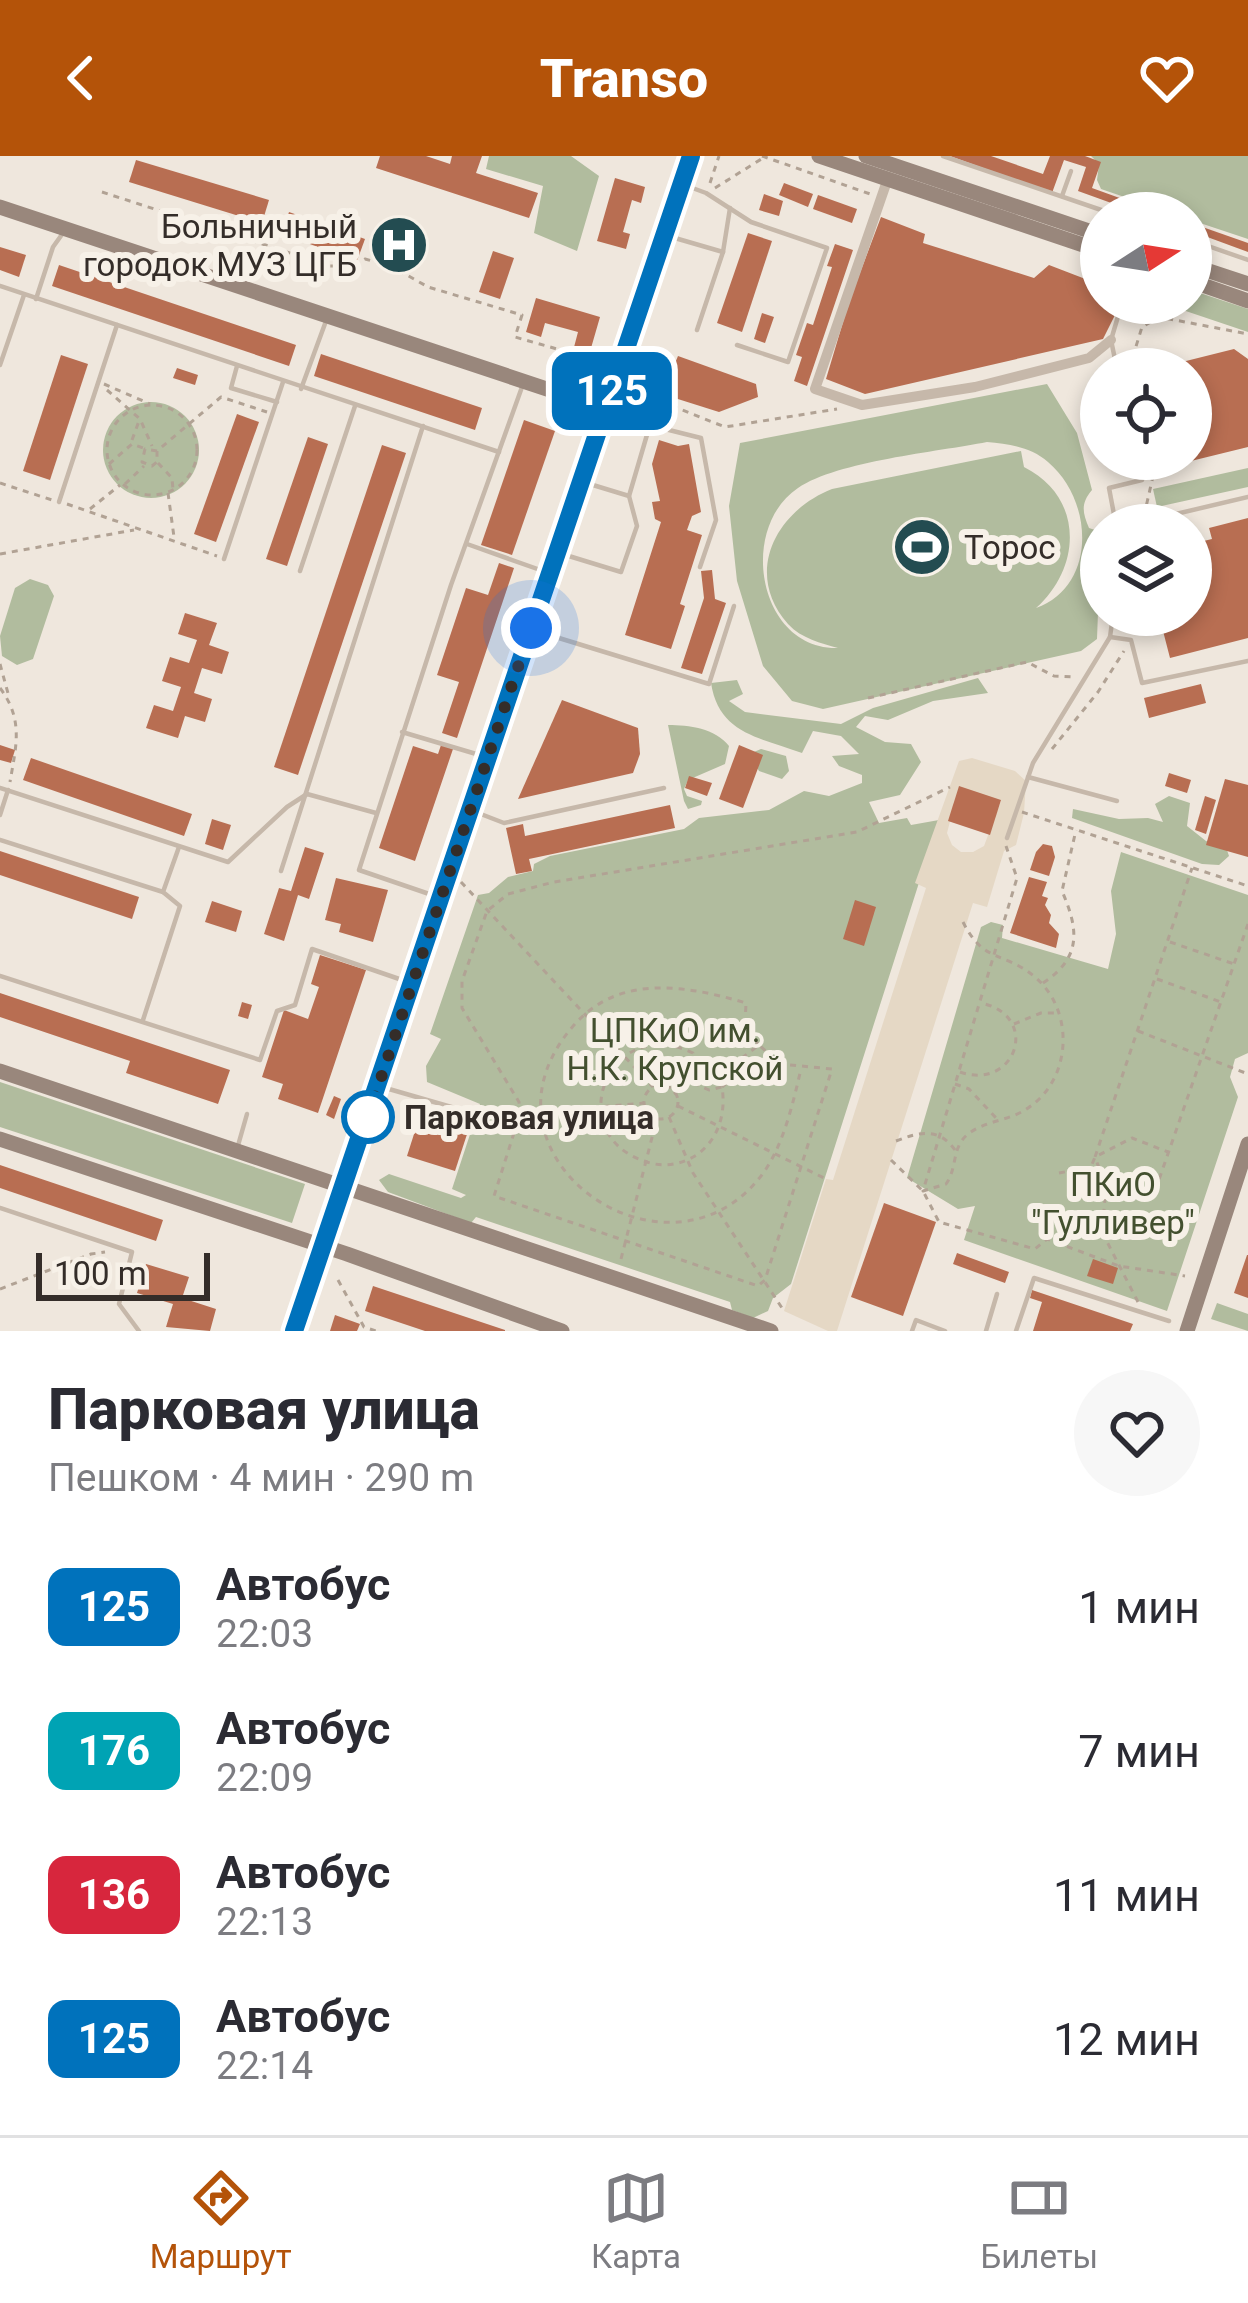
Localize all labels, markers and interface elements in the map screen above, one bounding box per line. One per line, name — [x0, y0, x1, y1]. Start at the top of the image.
icon: back — [48, 45, 114, 111]
icon: heart — [1134, 45, 1200, 111]
text: Transo — [540, 47, 708, 110]
north arrow — [1080, 192, 1212, 324]
map controls — [1080, 192, 1212, 636]
place label: Больничный городок МУЗ ЦГБ — [83, 207, 357, 284]
hospital icon: Больничный городок МУЗ ЦГБ — [368, 214, 430, 276]
button: locate — [1080, 348, 1212, 480]
line badge: 125 — [543, 352, 681, 430]
text: 125 — [576, 366, 648, 415]
button: layers — [1080, 504, 1212, 636]
sports icon: Торос — [891, 516, 953, 578]
place label: Торос — [964, 528, 1056, 567]
your location — [501, 598, 561, 658]
park label: ЦПКиО им. Н.К. Крупской — [567, 1011, 783, 1088]
marker: Парковая улица — [343, 1092, 393, 1142]
place label: Парковая улица — [404, 1098, 654, 1137]
park label: ПКиО "Гулливер" — [1031, 1165, 1195, 1242]
scale bar — [36, 1247, 210, 1300]
text: 100 m — [54, 1254, 147, 1293]
button: heart — [1074, 1370, 1200, 1496]
text: Парковая улица — [48, 1376, 480, 1443]
text: Пешком · 4 мин · 290 m — [48, 1455, 474, 1501]
text: Автобус — [216, 1558, 391, 1611]
text: 1 мин — [1078, 1581, 1200, 1634]
text: 125 — [78, 1582, 150, 1631]
text: 22:03 — [216, 1611, 313, 1657]
text: Автобус — [216, 1702, 391, 1755]
text: 7 мин — [1078, 1725, 1200, 1778]
text: 176 — [78, 1726, 150, 1775]
text: 22:09 — [216, 1755, 313, 1801]
text: Автобус — [216, 1846, 391, 1899]
text: 11 мин — [1053, 1869, 1200, 1922]
text: 136 — [78, 1870, 150, 1919]
text: 22:13 — [216, 1899, 313, 1945]
text: Автобус — [216, 1990, 391, 2043]
text: 12 мин — [1053, 2013, 1200, 2066]
text: 125 — [78, 2014, 150, 2063]
text: 22:14 — [216, 2043, 313, 2089]
tab: Маршрут — [150, 2165, 292, 2276]
tab: Карта — [591, 2165, 681, 2276]
tab: Билеты — [980, 2165, 1098, 2276]

